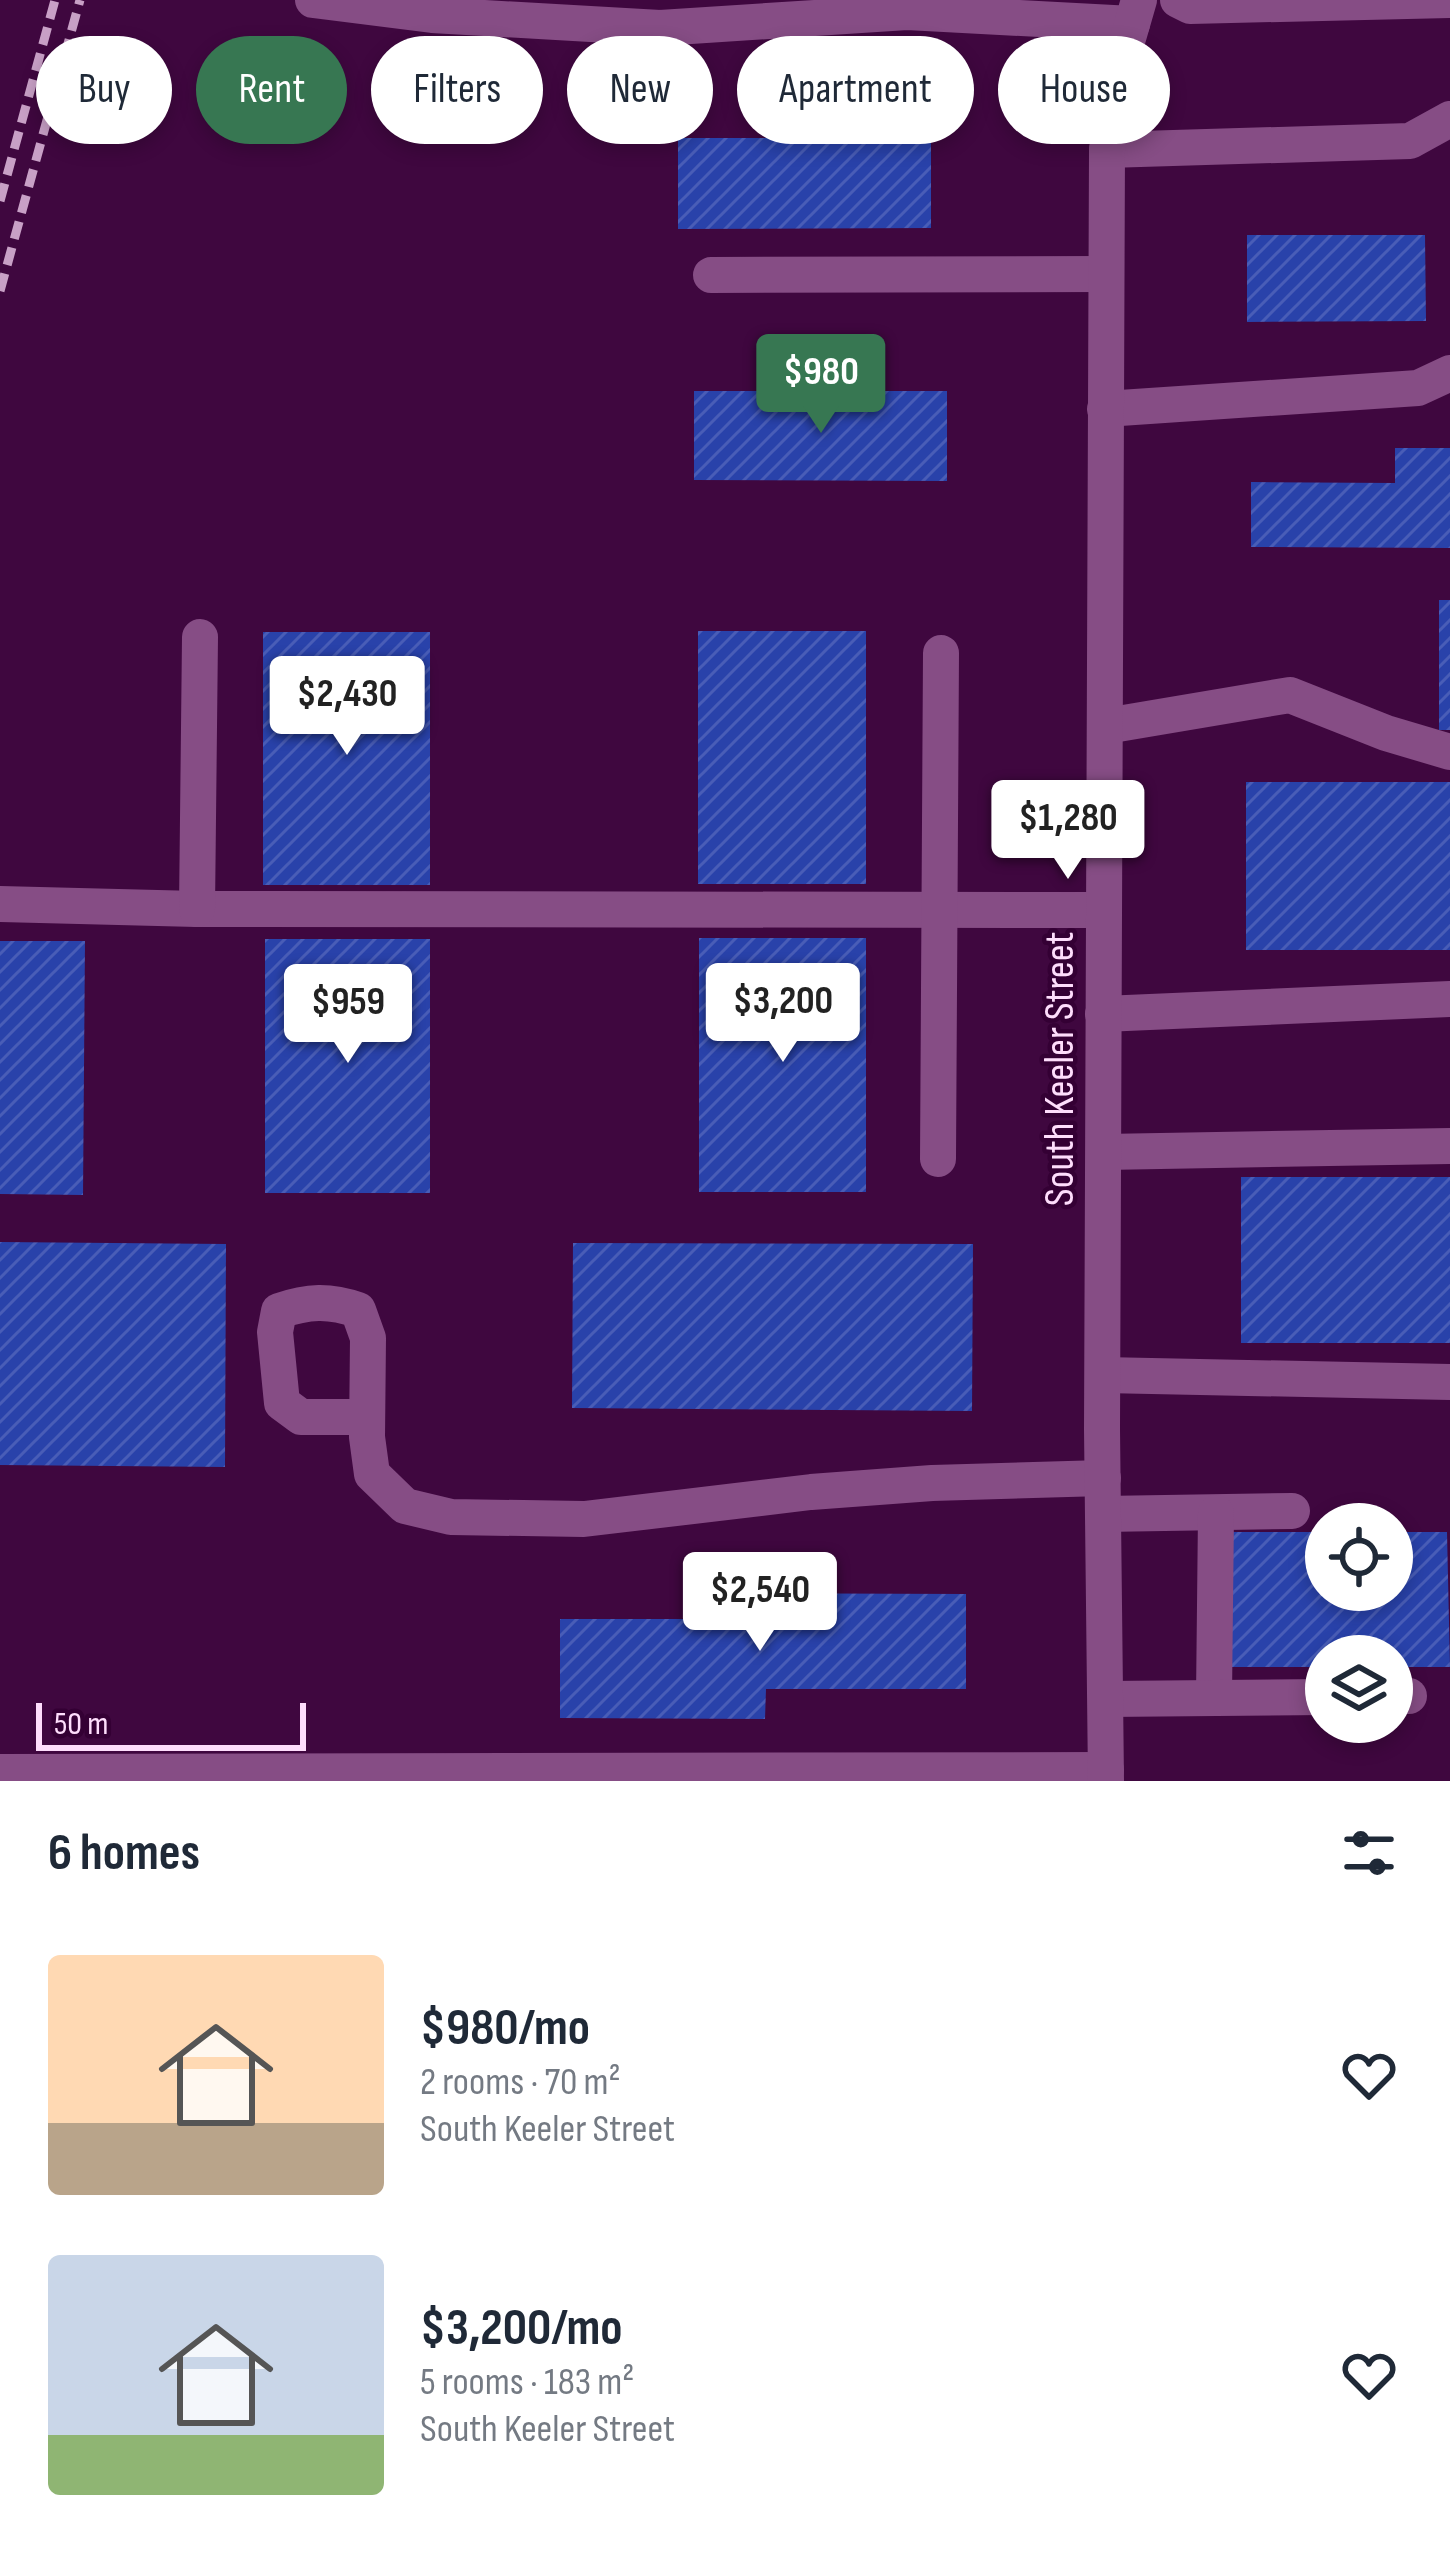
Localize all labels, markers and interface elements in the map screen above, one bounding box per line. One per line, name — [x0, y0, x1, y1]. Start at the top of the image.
chip: Buy — [36, 36, 172, 144]
chip: Rent — [196, 36, 347, 144]
chip: Filters — [371, 36, 543, 144]
chip: New — [567, 36, 713, 144]
chip: Apartment — [737, 36, 974, 144]
chip: House — [998, 36, 1170, 144]
pin: $980 — [750, 334, 892, 436]
text: $980 — [783, 349, 859, 396]
pin: $2,430 — [249, 656, 445, 758]
text: $2,430 — [297, 671, 397, 718]
pin: $1,280 — [970, 780, 1166, 882]
text: $1,280 — [1018, 795, 1118, 842]
street label: South Keeler Street — [1035, 932, 1086, 1206]
pin: $3,200 — [685, 963, 881, 1065]
pin: $959 — [277, 964, 419, 1066]
text: $3,200 — [733, 978, 833, 1025]
text: $959 — [311, 979, 385, 1026]
map controls — [1305, 1503, 1413, 1743]
button: locate — [1305, 1503, 1413, 1611]
pin: $2,540 — [662, 1552, 858, 1654]
text: $2,540 — [710, 1567, 810, 1614]
button: layers — [1305, 1635, 1413, 1743]
scale bar — [36, 1697, 306, 1750]
text: 50 m — [54, 1704, 108, 1744]
icon: filters — [1336, 1820, 1402, 1886]
text: 6 homes — [48, 1823, 200, 1884]
text: $980/mo — [420, 1998, 590, 2059]
icon: home — [144, 2003, 288, 2147]
icon: heart — [1336, 2042, 1402, 2108]
text: 2 rooms · 70 m² — [420, 2059, 621, 2106]
text: South Keeler Street — [420, 2106, 675, 2153]
text: $3,200/mo — [420, 2298, 623, 2359]
icon: home — [144, 2303, 288, 2447]
icon: heart — [1336, 2342, 1402, 2408]
text: 5 rooms · 183 m² — [420, 2359, 634, 2406]
text: South Keeler Street — [420, 2406, 675, 2453]

